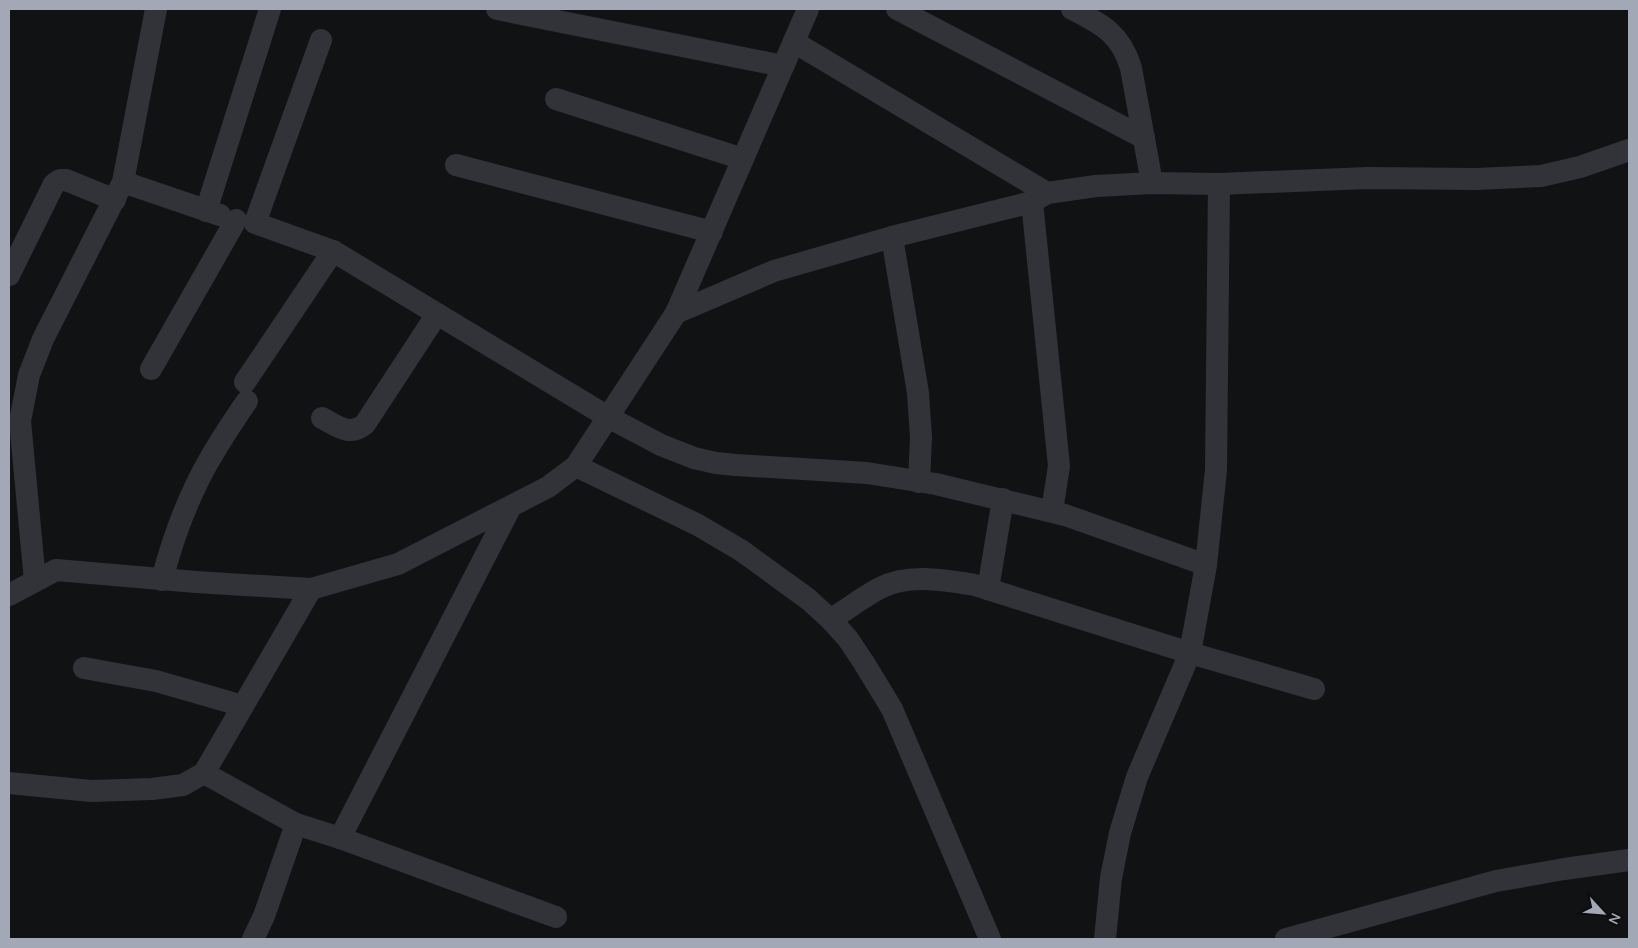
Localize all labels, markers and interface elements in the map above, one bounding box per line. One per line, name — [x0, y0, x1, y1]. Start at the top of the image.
north arrow — [1578, 888, 1628, 938]
text: N — [1604, 910, 1625, 927]

